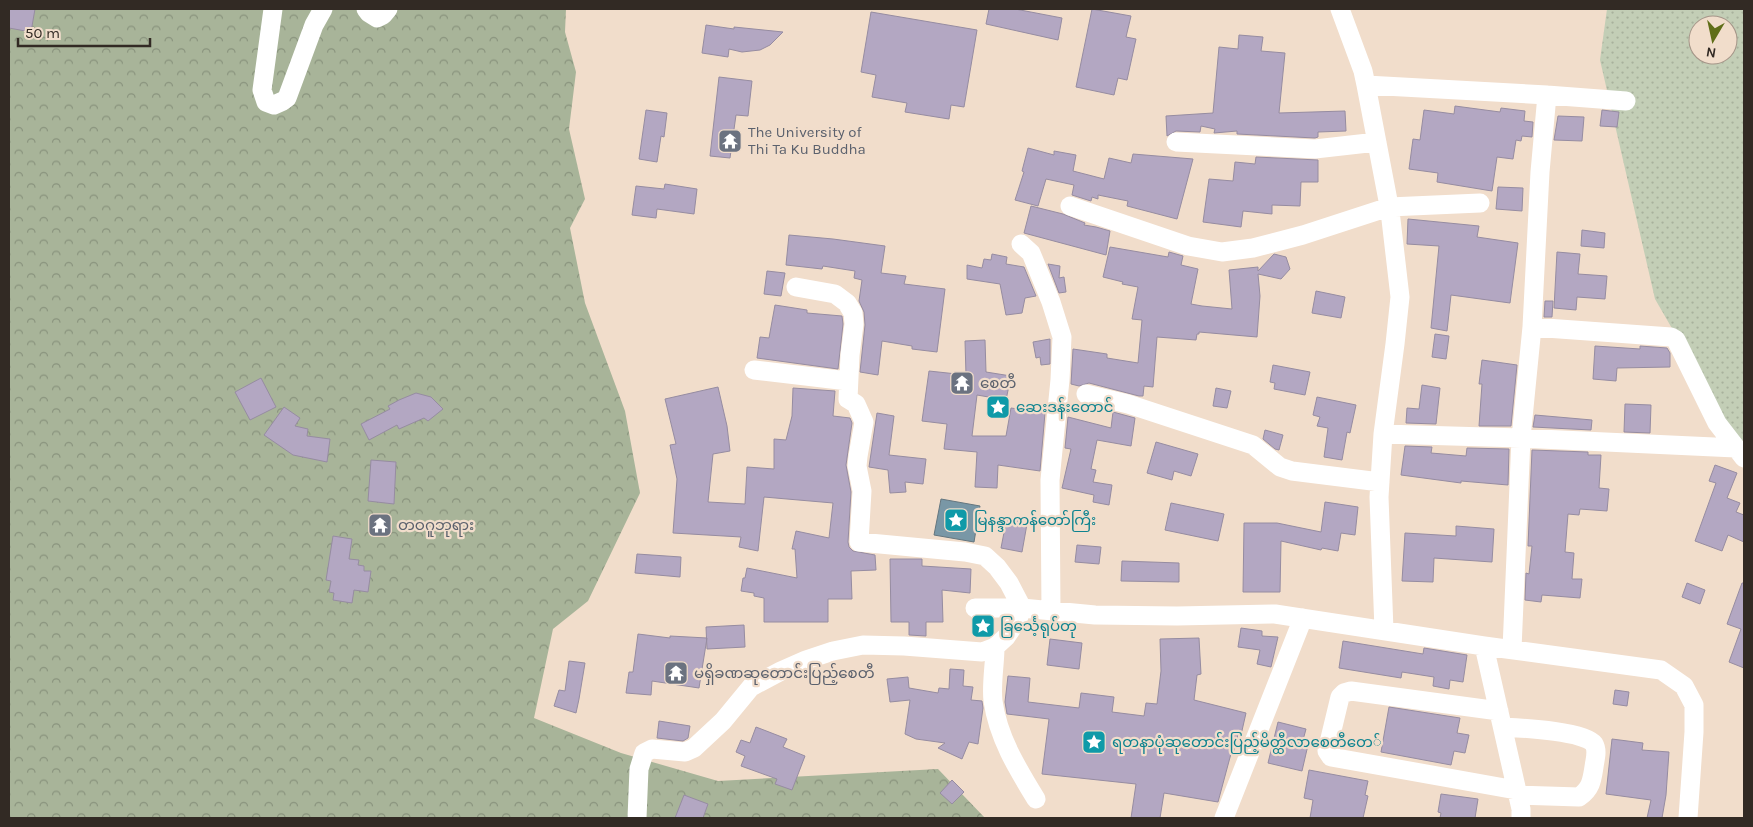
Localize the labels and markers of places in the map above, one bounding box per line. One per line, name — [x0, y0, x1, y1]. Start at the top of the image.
place label: The University of Thi Ta Ku Buddha — [748, 123, 866, 158]
temple icon: The University of Thi Ta Ku Buddha — [717, 128, 743, 154]
temple icon: စေတီ — [949, 370, 975, 396]
place label: စေတီ — [980, 373, 1016, 392]
place icon: ဆေးဒန်းတောင် — [985, 394, 1011, 420]
place label: ဆေးဒန်းတောင် — [1016, 397, 1113, 419]
place icon: မြနန္ဒာကန်တော်ကြီး — [943, 507, 969, 533]
place label: မြနန္ဒာကန်တော်ကြီး — [974, 510, 1096, 532]
temple icon: တဝဂူဘုရား — [367, 512, 393, 538]
place label: တဝဂူဘုရား — [398, 516, 474, 537]
place icon: ခြင်္သေ့ရုပ်တု — [970, 613, 996, 639]
place label: ခြင်္သေ့ရုပ်တု — [1000, 616, 1077, 638]
temple icon: မရှိခဏဆုတောင်းပြည့်စေတီ — [663, 660, 689, 686]
place label: မရှိခဏဆုတောင်းပြည့်စေတီ — [694, 663, 875, 685]
place icon: ရတနာပုံဆုတောင်းပြည့်မိတ္ထီလာစေတီတေ် — [1081, 729, 1107, 755]
place label: ရတနာပုံဆုတောင်းပြည့်မိတ္ထီလာစေတီတေ် — [1112, 732, 1382, 754]

